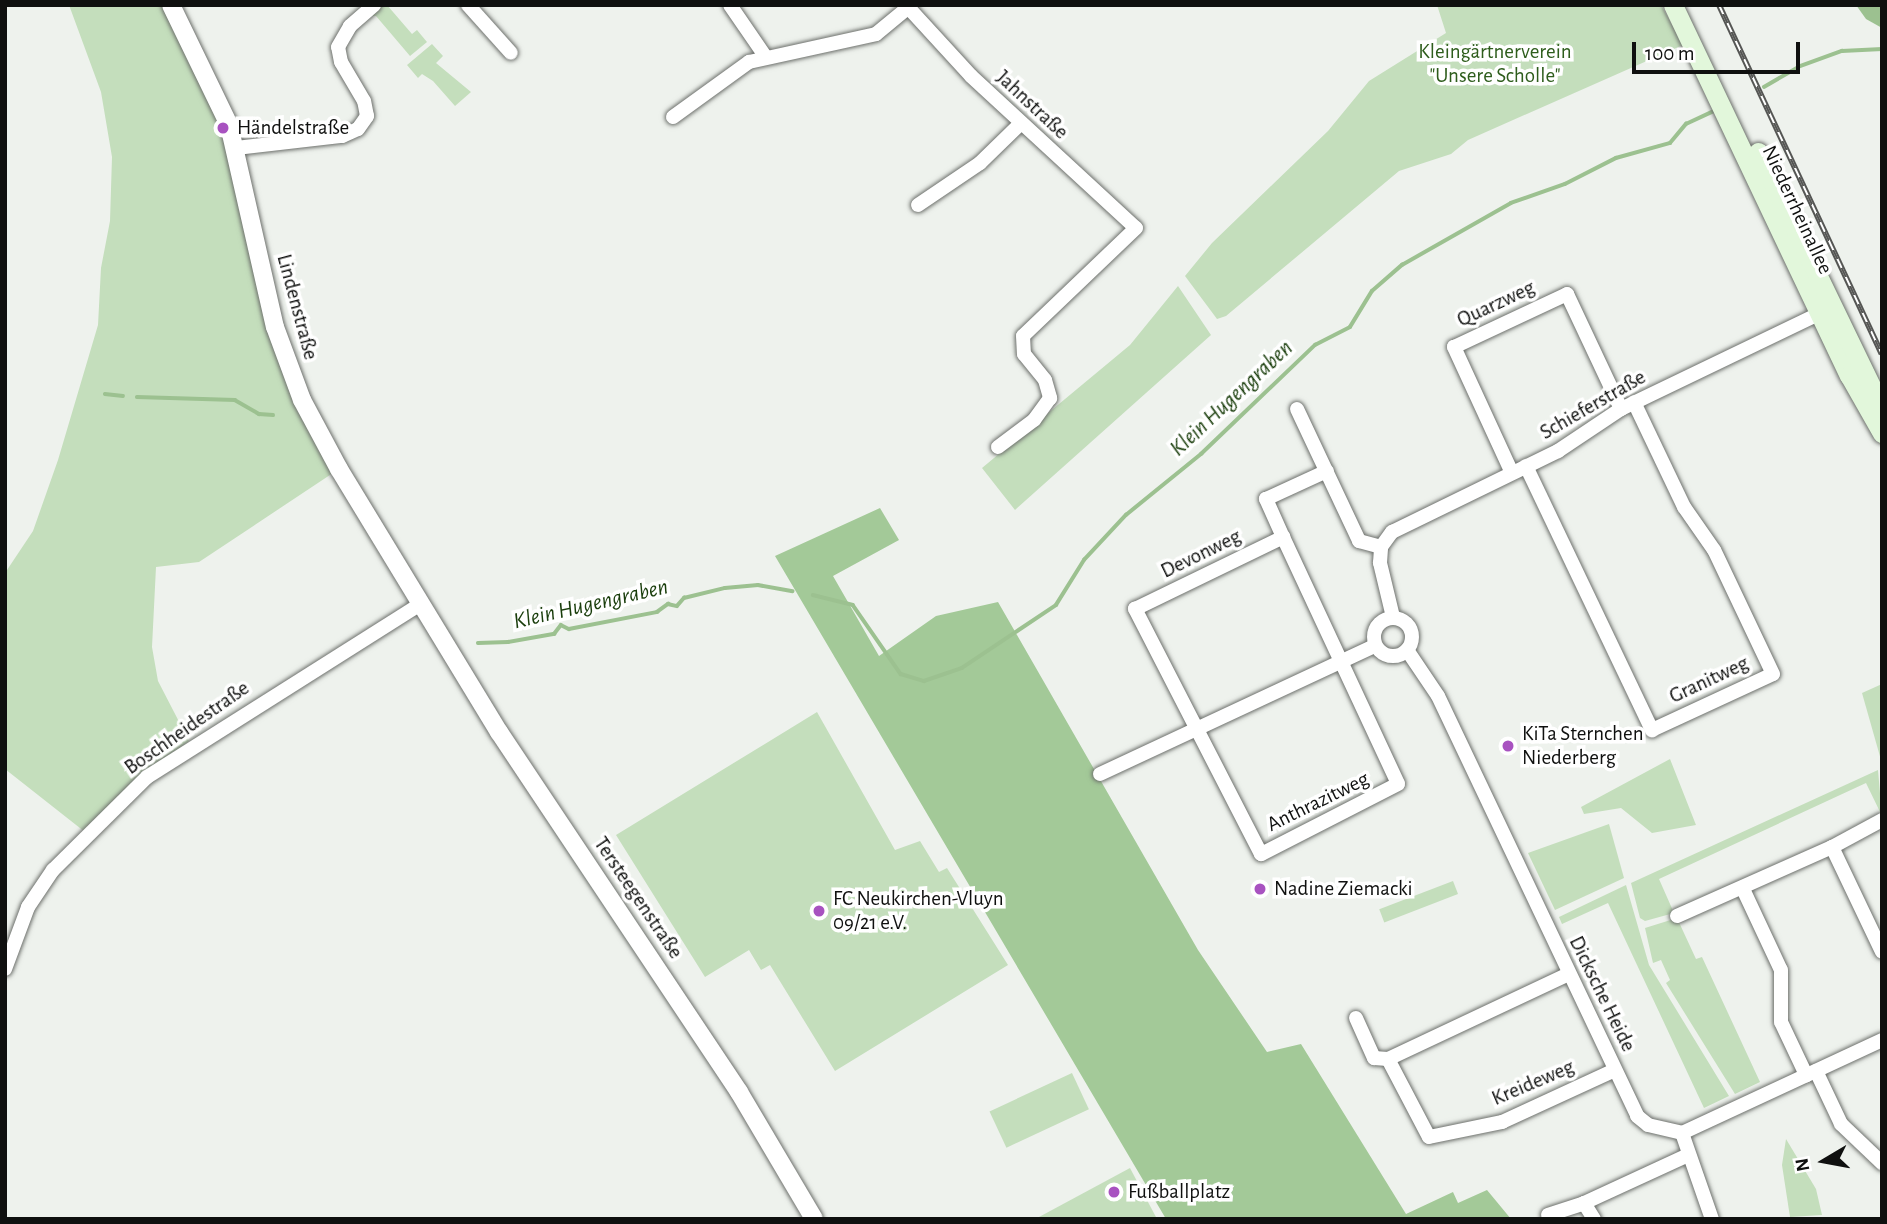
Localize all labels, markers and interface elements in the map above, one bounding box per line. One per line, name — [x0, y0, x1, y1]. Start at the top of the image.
scale bar — [1635, 28, 1803, 72]
park label: Kleingärtnerverein "Unsere Scholle" — [1418, 39, 1572, 89]
text: 100 m — [1645, 43, 1695, 64]
street label: Jahnstraße — [991, 65, 1073, 145]
place label: Händelstraße — [237, 115, 349, 141]
marker: Händelstraße — [215, 120, 231, 136]
street label: Niederrheinallee — [1756, 142, 1838, 278]
street label: Lindenstraße — [271, 252, 323, 362]
street label: Quarzweg — [1453, 275, 1539, 333]
water label: Klein Hugengraben — [1165, 335, 1299, 463]
street label: Schieferstraße — [1536, 365, 1650, 445]
street label: Devonweg — [1157, 524, 1245, 584]
water label: Klein Hugengraben — [511, 574, 671, 636]
street label: Granitweg — [1665, 651, 1753, 709]
street label: Boschheidestraße — [120, 676, 254, 780]
place label: KiTa Sternchen Niederberg — [1522, 721, 1643, 771]
marker: KiTa Sternchen Niederberg — [1500, 738, 1516, 754]
street label: Anthrazitweg — [1263, 766, 1373, 838]
street label: Tersteegenstraße — [588, 832, 688, 964]
place label: Nadine Ziemacki — [1274, 876, 1413, 902]
marker: Nadine Ziemacki — [1252, 881, 1268, 897]
place label: FC Neukirchen-Vluyn 09/21 e.V. — [833, 886, 1004, 936]
marker: FC Neukirchen-Vluyn 09/21 e.V. — [811, 903, 827, 919]
street label: Dicksche Heide — [1563, 932, 1641, 1056]
street label: Kreideweg — [1488, 1054, 1578, 1112]
north arrow — [1789, 1126, 1859, 1196]
text: N — [1792, 1157, 1813, 1173]
place label: Fußballplatz — [1128, 1179, 1230, 1205]
marker: Fußballplatz — [1106, 1184, 1122, 1200]

